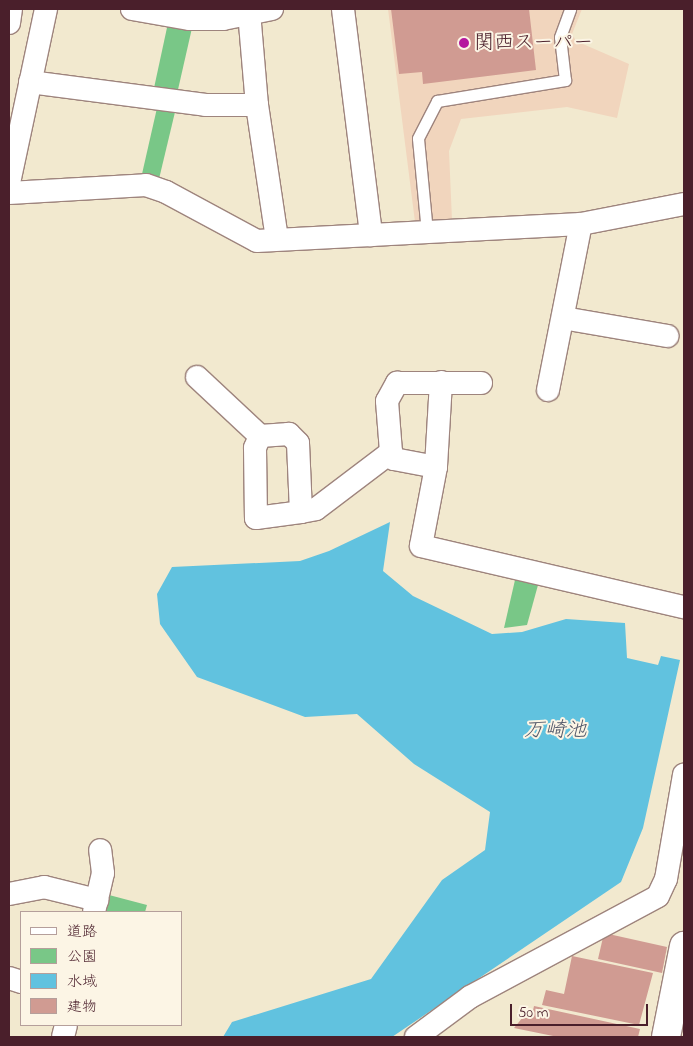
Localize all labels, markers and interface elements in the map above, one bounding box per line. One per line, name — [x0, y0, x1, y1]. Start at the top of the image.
place label: 関西スーパー — [474, 31, 593, 55]
marker: 関西スーパー — [458, 37, 470, 49]
water label: 万崎池 — [524, 718, 586, 744]
legend — [20, 911, 182, 1026]
text: 道路 — [67, 921, 97, 943]
text: 公園 — [67, 946, 97, 968]
text: 水域 — [67, 971, 97, 993]
scale bar — [513, 994, 650, 1026]
text: 建物 — [67, 996, 97, 1018]
text: 50 m — [518, 1002, 548, 1024]

